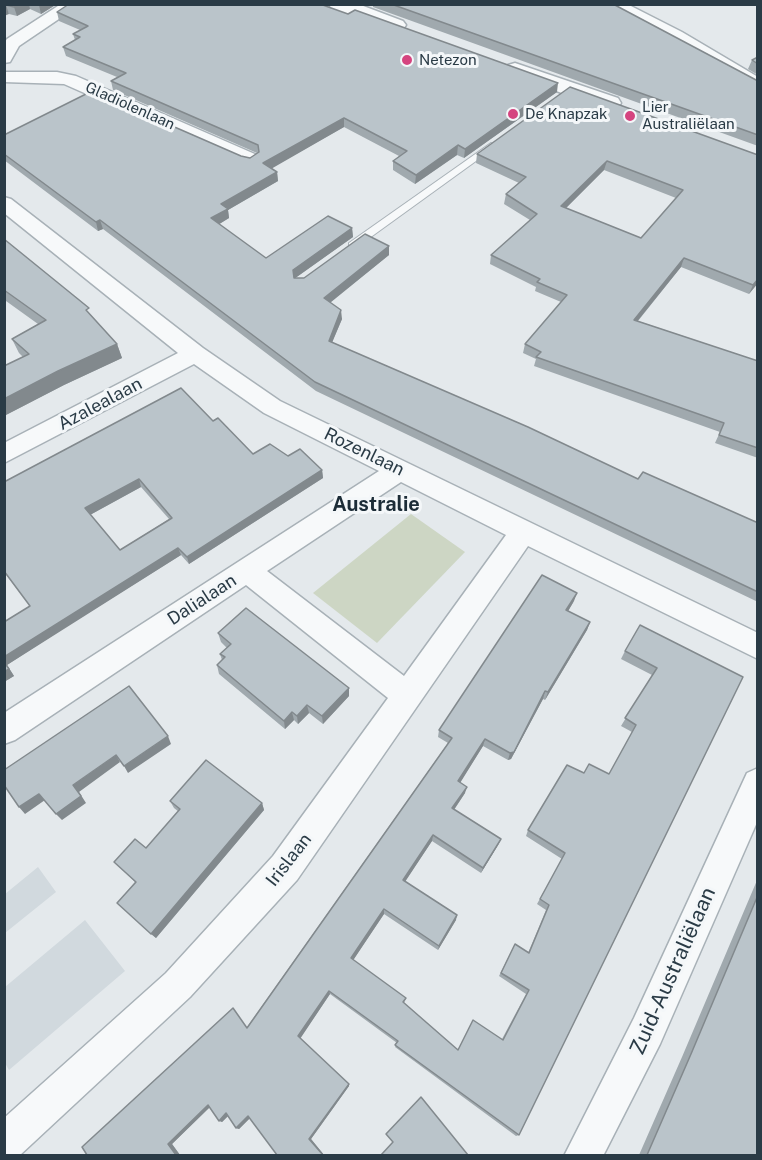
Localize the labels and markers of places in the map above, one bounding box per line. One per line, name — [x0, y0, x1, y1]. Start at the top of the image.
place label: Netezon — [419, 51, 477, 69]
marker: Netezon — [400, 53, 414, 67]
place label: Lier Australiëlaan — [642, 98, 735, 133]
place label: De Knapzak — [525, 105, 607, 123]
marker: De Knapzak — [506, 107, 520, 121]
marker: Lier Australiëlaan — [623, 109, 637, 123]

